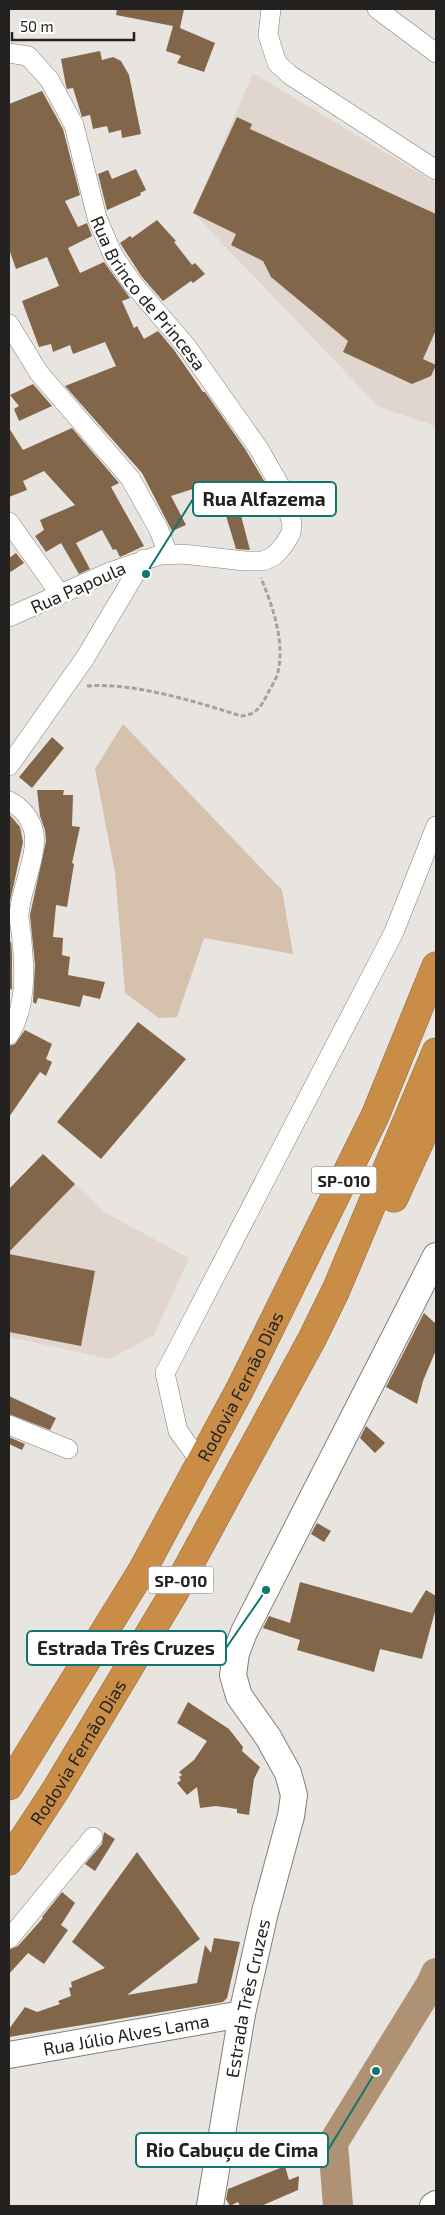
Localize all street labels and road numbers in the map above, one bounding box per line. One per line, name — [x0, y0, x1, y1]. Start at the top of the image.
street label: Rua Brinco de Princesa — [86, 212, 211, 374]
street label: Rua Papoula — [27, 556, 129, 618]
road number: SP-010 — [312, 1166, 376, 1194]
street label: Rodovia Fernão Dias — [192, 1307, 288, 1465]
road number: SP-010 — [148, 1566, 214, 1594]
street label: Rodovia Fernão Dias — [25, 1675, 130, 1829]
street label: Estrada Três Cruzes — [221, 1917, 274, 2079]
street label: Rua Júlio Alves Lama — [41, 2009, 211, 2060]

